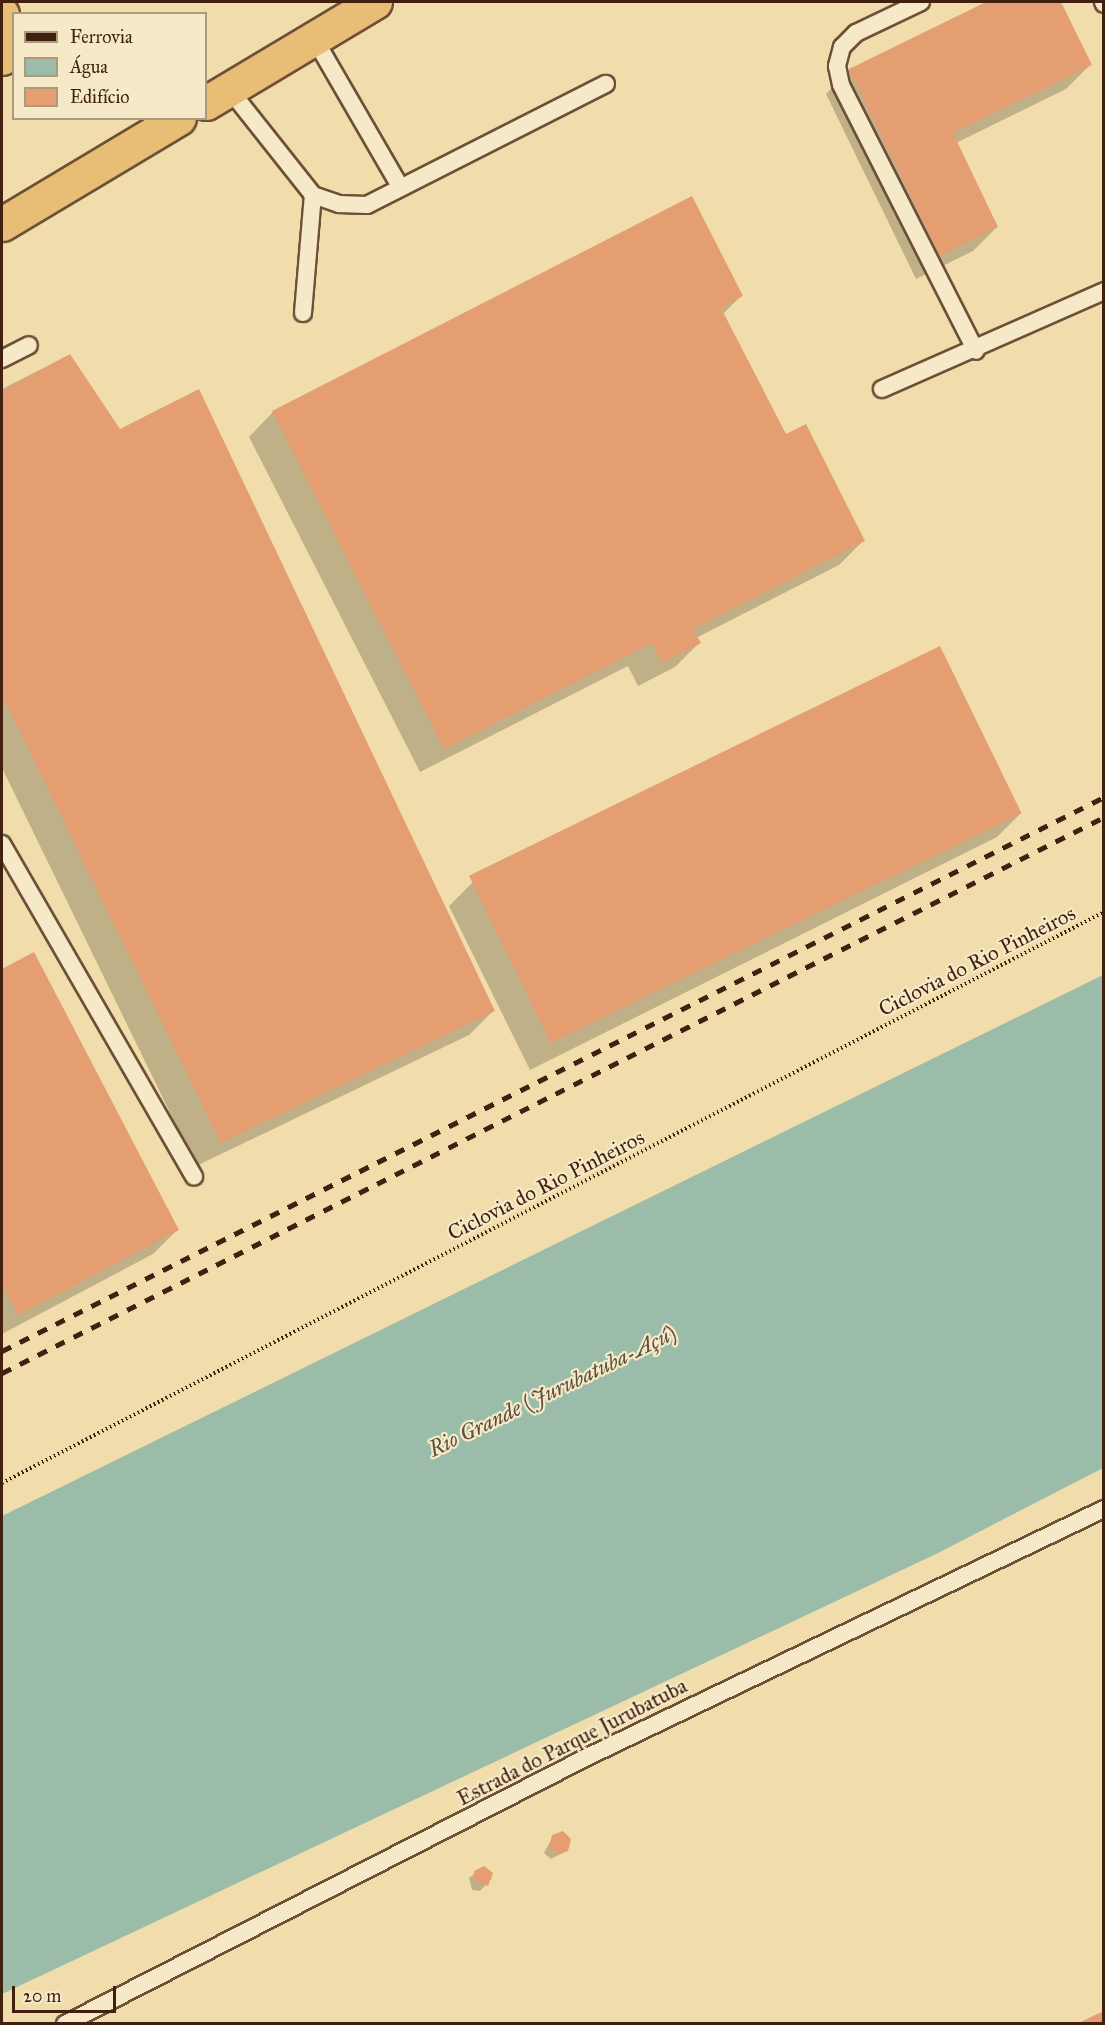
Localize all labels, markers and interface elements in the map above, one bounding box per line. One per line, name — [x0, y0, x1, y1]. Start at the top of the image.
legend — [12, 12, 207, 120]
text: Ferrovia — [70, 26, 133, 48]
text: Água — [70, 56, 108, 78]
text: Edifício — [70, 86, 129, 108]
street label: Ciclovia do Rio Pinheiros — [874, 900, 1080, 1022]
street label: Ciclovia do Rio Pinheiros — [443, 1124, 649, 1246]
water label: Rio Grande (Jurubatuba-Açú) — [424, 1320, 680, 1462]
street label: Estrada do Parque Jurubatuba — [453, 1673, 691, 1811]
scale bar — [15, 1974, 118, 2012]
text: 20 m — [23, 1985, 61, 2007]

